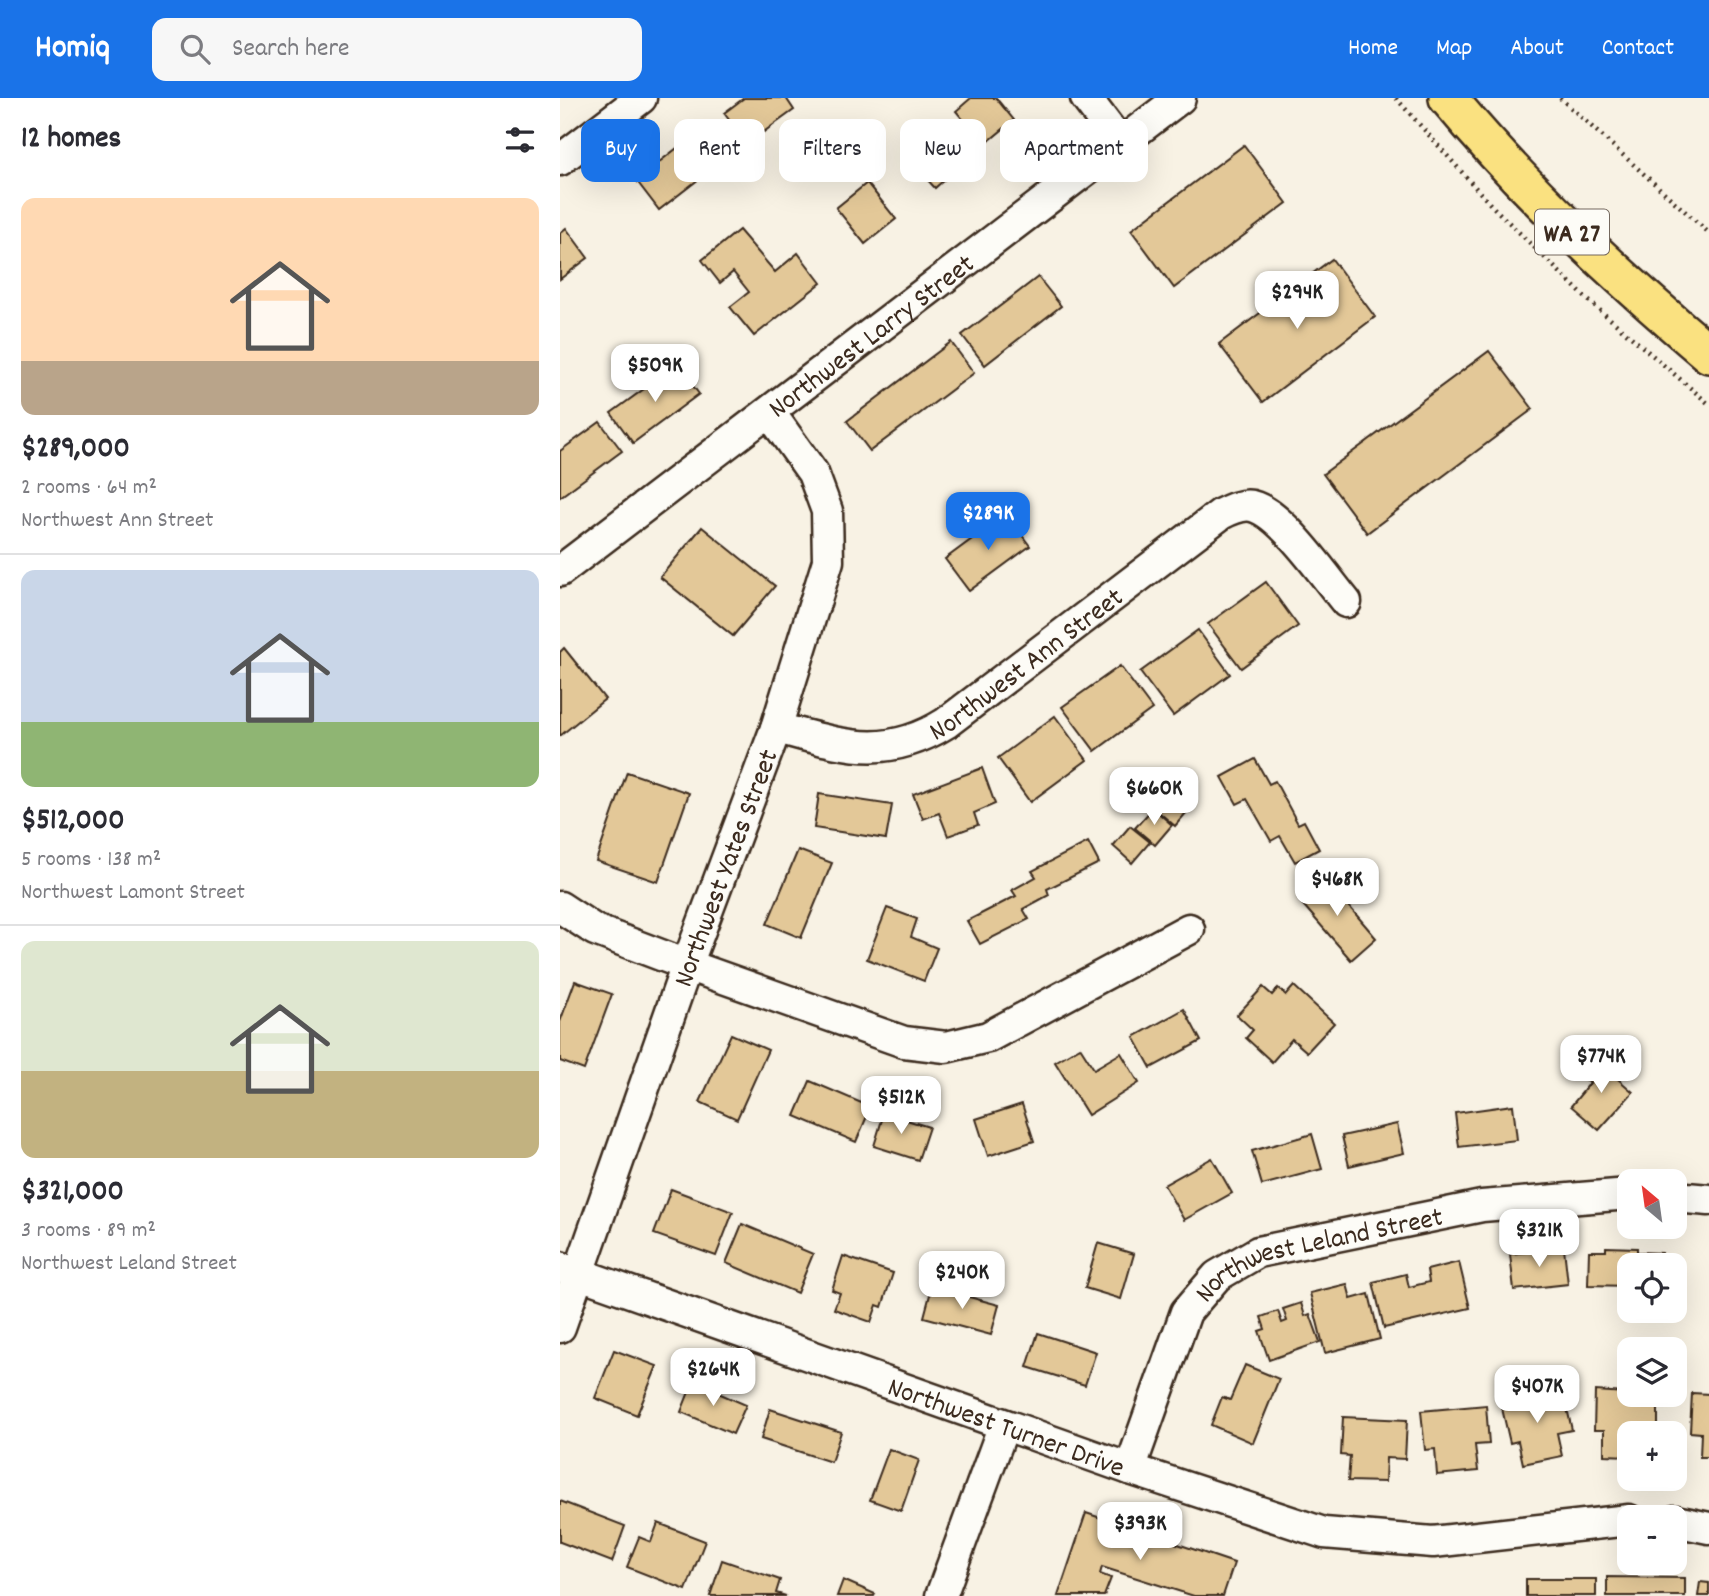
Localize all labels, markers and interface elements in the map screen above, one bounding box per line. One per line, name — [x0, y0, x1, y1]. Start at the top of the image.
search box — [152, 18, 642, 81]
text: Homiq — [35, 26, 110, 73]
icon: search — [176, 30, 214, 68]
text: Search here — [232, 31, 349, 68]
text: Home — [1348, 32, 1398, 66]
text: Map — [1436, 32, 1472, 66]
text: About — [1510, 32, 1564, 66]
text: Contact — [1602, 32, 1674, 66]
text: 12 homes — [21, 119, 121, 162]
chip: Buy — [581, 119, 660, 182]
chip: Rent — [674, 119, 765, 182]
chip: Filters — [779, 119, 886, 182]
chip: New — [900, 119, 986, 182]
chip: Apartment — [1000, 119, 1148, 182]
icon: filters — [501, 121, 539, 159]
road number: WA 27 — [1535, 209, 1609, 254]
icon: home — [217, 243, 343, 369]
street label: Northwest Larry Street — [762, 247, 985, 430]
pin: $294K — [1248, 272, 1346, 331]
text: $294K — [1271, 277, 1323, 310]
pin: $509K — [606, 344, 704, 404]
text: $509K — [627, 350, 683, 383]
text: $289,000 — [21, 429, 130, 472]
text: 2 rooms · 64 m² — [21, 472, 157, 505]
pin: $289K — [939, 492, 1037, 552]
text: $289K — [962, 498, 1014, 531]
text: Northwest Ann Street — [21, 505, 214, 538]
street label: Northwest Ann Street — [923, 580, 1134, 754]
icon: home — [217, 615, 343, 741]
street label: Northwest Yates Street — [666, 744, 791, 993]
pin: $660K — [1105, 768, 1203, 827]
text: $660K — [1125, 773, 1183, 806]
text: $512,000 — [21, 801, 125, 844]
text: 5 rooms · 138 m² — [21, 844, 161, 877]
pin: $468K — [1288, 858, 1386, 918]
text: $468K — [1311, 864, 1363, 897]
text: Northwest Lamont Street — [21, 877, 245, 910]
icon: home — [217, 986, 343, 1112]
pin: $774K — [1552, 1035, 1650, 1095]
text: $774K — [1576, 1041, 1626, 1074]
pin: $512K — [852, 1076, 950, 1136]
text: $512K — [877, 1082, 925, 1115]
north arrow — [1617, 1169, 1687, 1239]
map controls — [1617, 1169, 1687, 1575]
text: $321,000 — [21, 1172, 124, 1215]
street label: Northwest Leland Street — [1188, 1200, 1447, 1313]
pin: $321K — [1490, 1210, 1588, 1269]
text: 3 rooms · 89 m² — [21, 1215, 156, 1248]
text: $321K — [1515, 1215, 1563, 1248]
text: Northwest Leland Street — [21, 1248, 237, 1281]
pin: $240K — [913, 1252, 1011, 1311]
button: locate — [1617, 1253, 1687, 1323]
text: $240K — [935, 1257, 989, 1290]
button: layers — [1617, 1337, 1687, 1407]
pin: $264K — [664, 1348, 762, 1408]
text: $264K — [686, 1354, 740, 1387]
pin: $407K — [1488, 1366, 1586, 1425]
street label: Northwest Turner Drive — [881, 1370, 1129, 1490]
text: $407K — [1510, 1371, 1564, 1404]
button: + — [1617, 1421, 1687, 1491]
pin: $393K — [1091, 1502, 1189, 1562]
button: − — [1617, 1505, 1687, 1575]
text: $393K — [1113, 1508, 1167, 1541]

